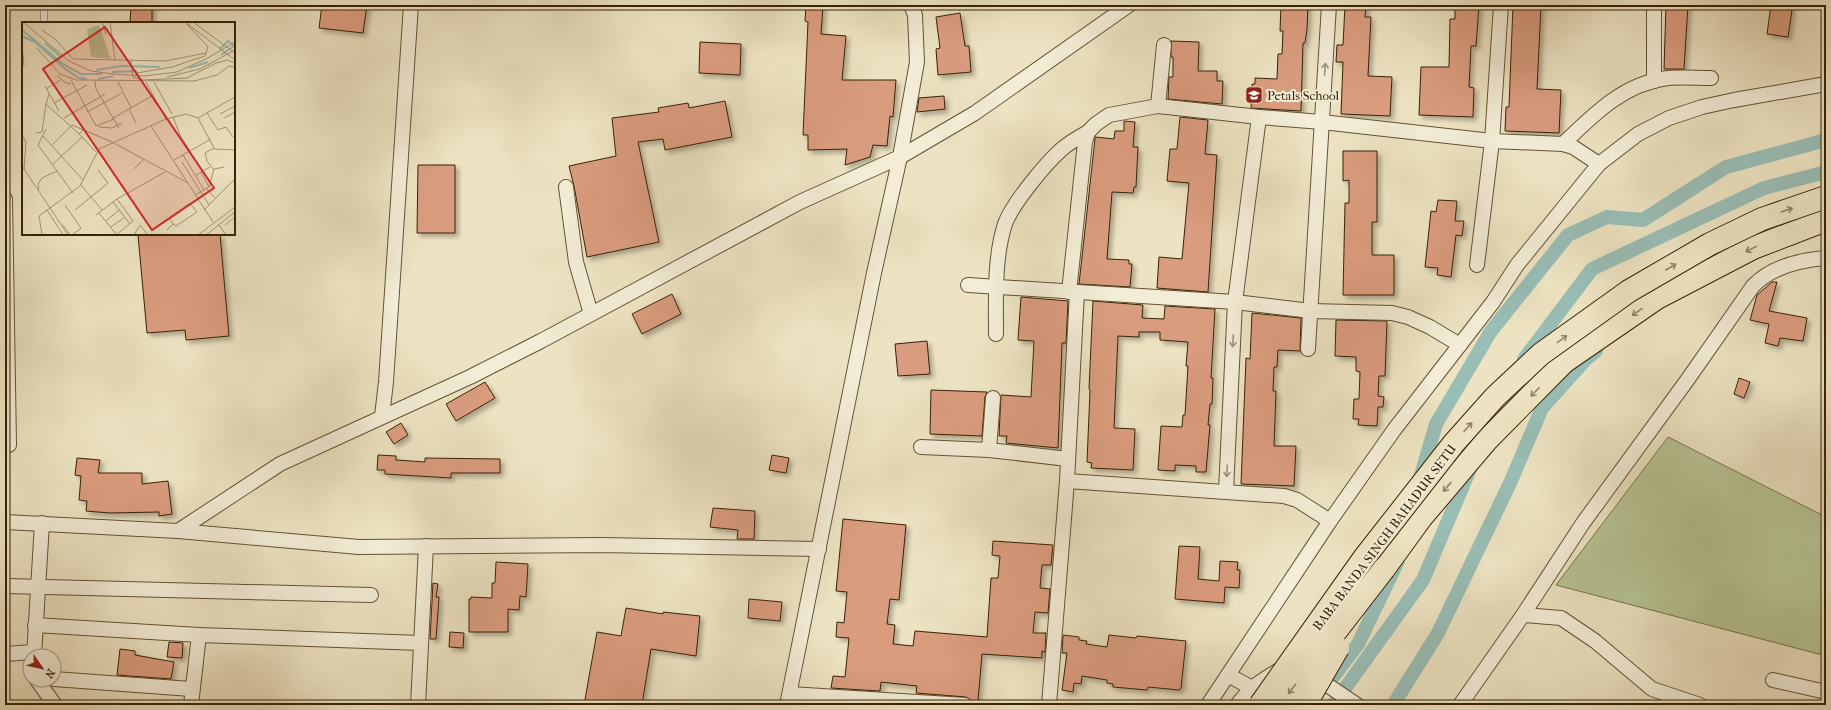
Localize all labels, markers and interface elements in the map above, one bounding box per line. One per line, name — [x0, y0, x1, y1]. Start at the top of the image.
inset map — [22, 22, 235, 235]
one-way arrow — [1322, 63, 1329, 76]
school or university icon: Petals School — [1244, 85, 1264, 105]
place label: Petals School — [1267, 88, 1340, 103]
one-way arrow — [1781, 206, 1793, 214]
one-way arrow — [1745, 246, 1757, 253]
one-way arrow — [1665, 262, 1677, 270]
one-way arrow — [1632, 308, 1643, 316]
one-way arrow — [1230, 334, 1237, 347]
one-way arrow — [1557, 335, 1568, 343]
one-way arrow — [1530, 387, 1540, 397]
one-way arrow — [1463, 422, 1473, 432]
street label: BABA BANDA SINGH BAHADUR SETU — [1309, 441, 1459, 633]
one-way arrow — [1223, 464, 1230, 477]
one-way arrow — [1442, 482, 1451, 492]
north arrow — [22, 648, 62, 688]
text: N — [42, 666, 58, 681]
one-way arrow — [1288, 683, 1296, 694]

